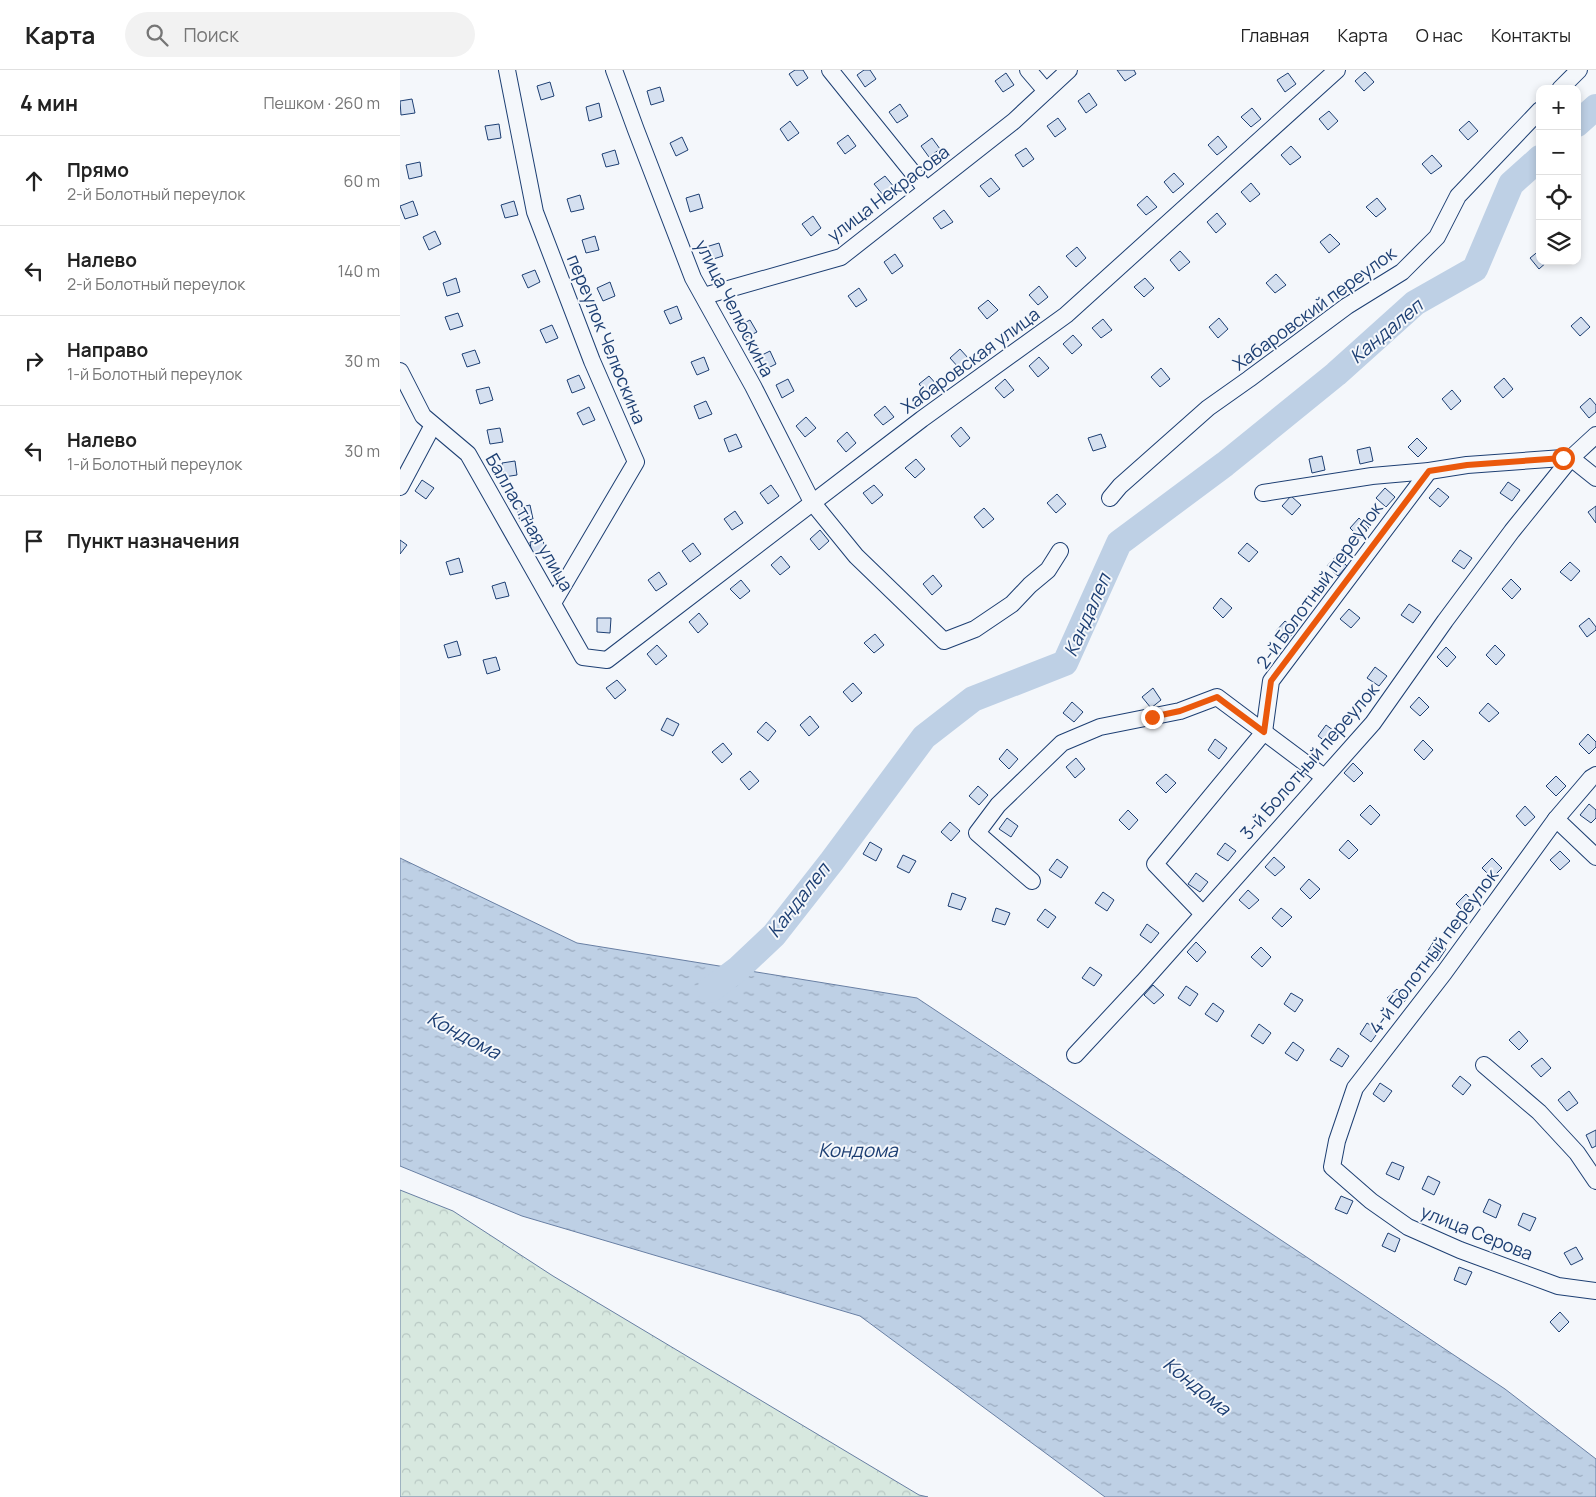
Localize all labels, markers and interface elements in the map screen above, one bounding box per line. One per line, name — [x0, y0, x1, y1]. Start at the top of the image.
search box — [125, 12, 475, 57]
text: Карта — [25, 18, 95, 51]
icon: search — [143, 21, 171, 49]
text: Поиск — [183, 22, 239, 48]
text: Главная — [1241, 23, 1310, 47]
text: Карта — [1338, 23, 1388, 47]
text: О нас — [1416, 23, 1463, 47]
text: Контакты — [1491, 23, 1571, 47]
map controls — [1536, 85, 1581, 265]
button: + — [1536, 85, 1581, 130]
text: 4 мин — [20, 89, 78, 117]
text: Пешком · 260 m — [264, 92, 380, 114]
button: − — [1536, 130, 1581, 175]
street label: улица Некрасова — [822, 139, 954, 247]
text: Прямо — [67, 157, 129, 183]
icon: ahead — [20, 167, 48, 195]
text: 60 m — [344, 170, 380, 192]
button: locate — [1536, 175, 1581, 220]
text: 2-й Болотный переулок — [67, 183, 245, 205]
button: layers — [1536, 220, 1581, 265]
street label: улица Челюскина — [690, 235, 780, 381]
street label: Хабаровский переулок — [1228, 240, 1401, 375]
text: Налево — [67, 247, 137, 273]
street label: переулок Челюскина — [562, 251, 652, 427]
icon: left — [20, 257, 48, 285]
text: 140 m — [338, 260, 380, 282]
text: 2-й Болотный переулок — [67, 273, 245, 295]
water label: Кандалеп — [1344, 291, 1430, 369]
street label: Хабаровская улица — [896, 302, 1044, 418]
text: Направо — [67, 337, 148, 363]
icon: right — [20, 347, 48, 375]
text: 30 m — [345, 350, 380, 372]
text: 1-й Болотный переулок — [67, 363, 242, 385]
text: Налево — [67, 427, 137, 453]
icon: left — [20, 437, 48, 465]
text: 30 m — [345, 440, 380, 462]
route start — [1552, 447, 1575, 470]
street label: Балластная улица — [481, 449, 579, 595]
text: 1-й Болотный переулок — [67, 453, 242, 475]
street label: 2-й Болотный переулок — [1250, 496, 1388, 673]
icon: arrive — [20, 527, 48, 555]
text: Пункт назначения — [67, 528, 240, 554]
water label: Кандалеп — [1057, 568, 1118, 660]
street label: 3-й Болотный переулок — [1234, 677, 1384, 844]
route end — [1141, 706, 1164, 729]
water label: Кандалеп — [761, 856, 837, 943]
street label: 4-й Болотный переулок — [1363, 863, 1504, 1038]
water label: Кондома — [423, 1005, 506, 1066]
water label: Кондома — [818, 1137, 899, 1163]
street label: улица Серова — [1417, 1199, 1537, 1265]
water label: Кондома — [1158, 1351, 1237, 1422]

